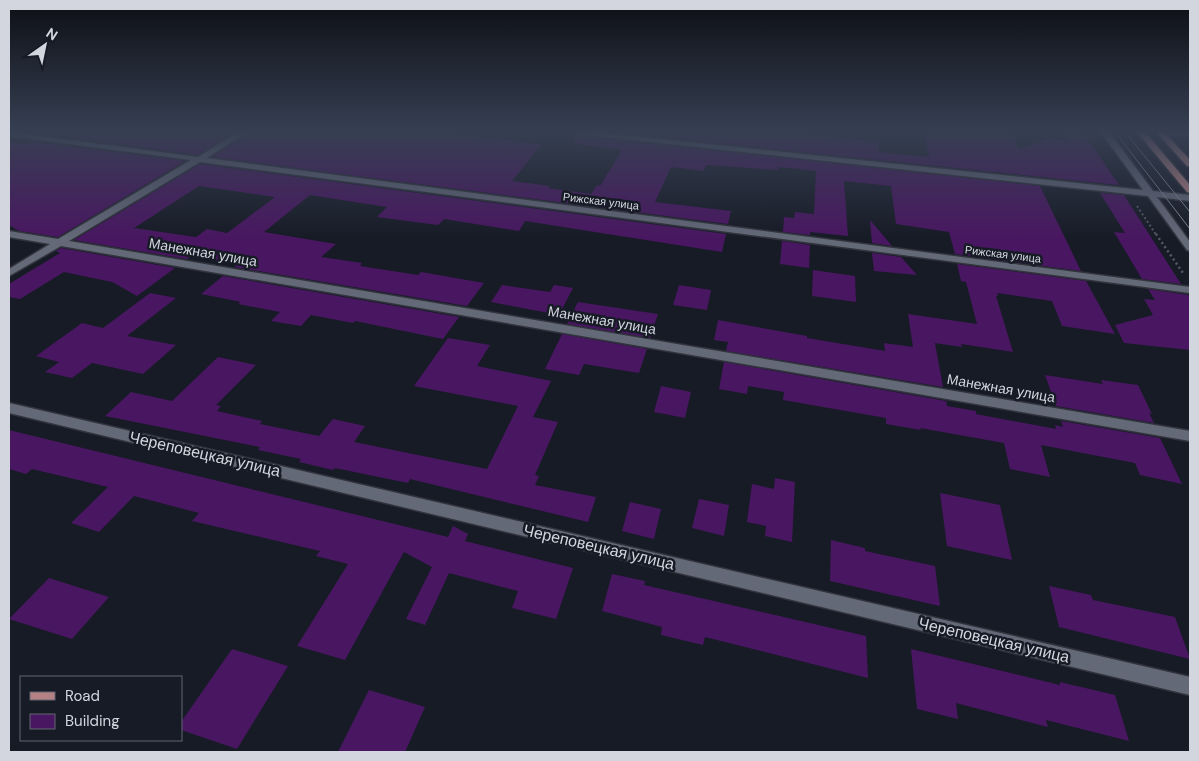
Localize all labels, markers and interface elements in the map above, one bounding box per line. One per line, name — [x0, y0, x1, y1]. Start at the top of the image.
north arrow — [20, 20, 70, 70]
text: N — [43, 24, 61, 44]
street label: Рижская улица — [562, 189, 641, 213]
street label: Манежная улица — [147, 234, 259, 270]
street label: Рижская улица — [964, 242, 1043, 266]
street label: Манежная улица — [546, 302, 658, 338]
street label: Манежная улица — [945, 370, 1057, 406]
street label: Череповецкая улица — [127, 426, 283, 482]
street label: Череповецкая улица — [521, 519, 677, 575]
street label: Череповецкая улица — [916, 612, 1072, 668]
legend — [20, 676, 182, 741]
text: Road — [65, 686, 100, 706]
text: Building — [65, 711, 120, 731]

